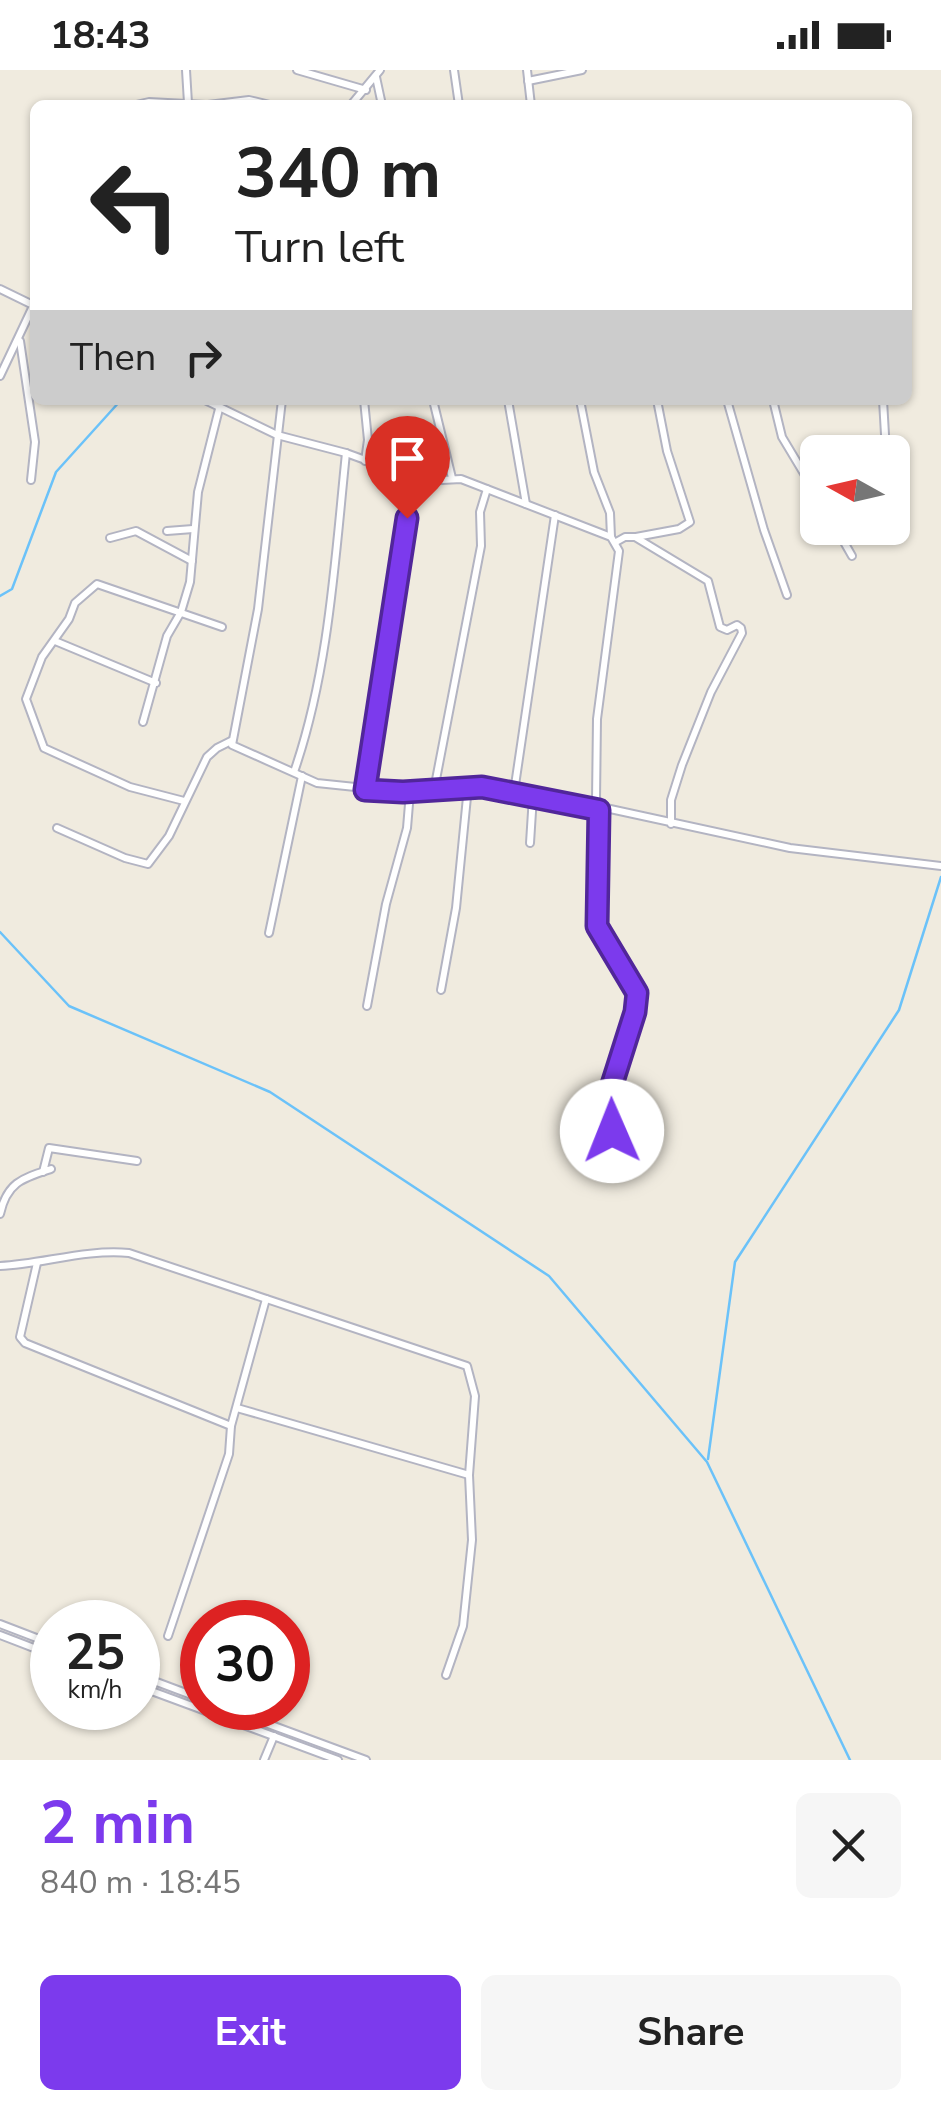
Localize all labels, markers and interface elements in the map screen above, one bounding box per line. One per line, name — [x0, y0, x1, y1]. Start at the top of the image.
text: 18:43 — [50, 10, 151, 61]
text: 340 m — [235, 126, 441, 222]
icon: left — [70, 140, 200, 270]
text: Turn left — [235, 217, 404, 278]
icon: right — [176, 330, 231, 385]
text: Then — [70, 332, 156, 383]
pin — [365, 416, 450, 519]
icon: arrive — [380, 431, 435, 486]
north arrow — [800, 435, 910, 545]
map controls — [800, 435, 910, 545]
position arrow — [560, 1079, 664, 1183]
speed limit sign: 30 — [180, 1600, 310, 1730]
text: 25 — [65, 1618, 125, 1687]
text: km/h — [67, 1673, 123, 1707]
text: 2 min — [40, 1782, 195, 1864]
button: close — [796, 1793, 901, 1898]
text: 840 m · 18:45 — [40, 1861, 241, 1904]
button: Exit — [40, 1975, 461, 2090]
button: Share — [481, 1975, 901, 2090]

